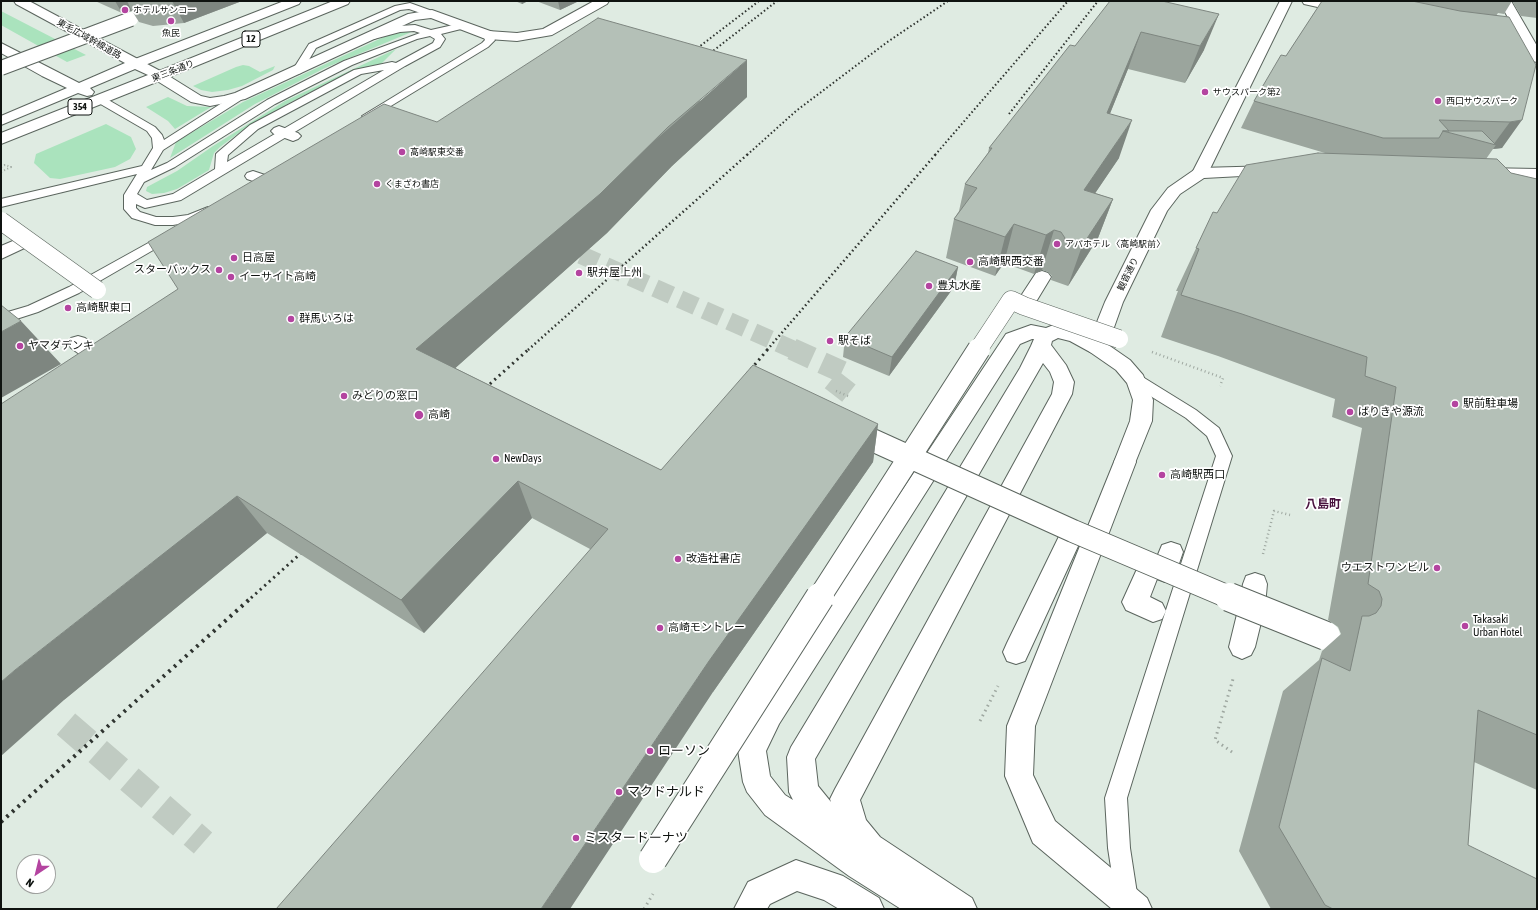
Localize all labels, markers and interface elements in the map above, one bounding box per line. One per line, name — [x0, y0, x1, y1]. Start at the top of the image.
marker: ホテルサンコー — [120, 5, 130, 15]
place label: ホテルサンコー — [133, 5, 196, 15]
marker: 魚民 — [166, 16, 176, 26]
street label: 東毛広域幹線道路 — [55, 17, 123, 61]
place label: 魚民 — [162, 28, 180, 38]
road number: 12 — [242, 31, 260, 47]
street label: 東三条通り — [150, 58, 196, 84]
marker: サウスパーク第2 — [1200, 87, 1210, 97]
place label: サウスパーク第2 — [1213, 87, 1280, 97]
marker: 西口サウスパーク — [1433, 96, 1443, 106]
place label: 西口サウスパーク — [1446, 96, 1518, 106]
road number: 354 — [68, 99, 92, 115]
marker: 高崎駅東交番 — [397, 147, 407, 157]
place label: 高崎駅東交番 — [410, 147, 464, 157]
marker: くまざわ書店 — [372, 179, 382, 189]
place label: くまざわ書店 — [385, 179, 439, 189]
marker: アパホテル 〈高崎駅前〉 — [1052, 239, 1062, 249]
place label: アパホテル 〈高崎駅前〉 — [1065, 239, 1165, 249]
place label: 日高屋 — [242, 251, 275, 265]
marker: 日高屋 — [229, 253, 239, 263]
place label: 高崎駅西交番 — [978, 255, 1044, 269]
street label: 観音通り — [1115, 255, 1141, 293]
marker: 高崎駅西交番 — [965, 257, 975, 267]
place label: スターバックス — [134, 263, 211, 277]
marker: スターバックス — [214, 265, 224, 275]
place label: 駅弁屋上州 — [587, 266, 642, 280]
marker: 駅弁屋上州 — [574, 268, 584, 278]
place label: イーサイト高崎 — [239, 270, 316, 284]
marker: イーサイト高崎 — [226, 272, 236, 282]
place label: 豊丸水産 — [937, 279, 981, 293]
marker: 豊丸水産 — [924, 281, 934, 291]
place label: 高崎駅東口 — [76, 301, 131, 315]
marker: 高崎駅東口 — [63, 303, 73, 313]
place label: 群馬いろは — [299, 312, 354, 326]
marker: 群馬いろは — [286, 314, 296, 324]
place label: 駅そば — [838, 334, 871, 348]
marker: 駅そば — [825, 336, 835, 346]
place label: ヤマダデンキ — [28, 339, 94, 353]
marker: ヤマダデンキ — [15, 341, 25, 351]
place label: みどりの窓口 — [352, 389, 418, 403]
marker: みどりの窓口 — [339, 391, 349, 401]
place label: 駅前駐車場 — [1463, 397, 1518, 411]
marker: 駅前駐車場 — [1450, 399, 1460, 409]
place label: ばりきや源流 — [1358, 405, 1424, 419]
marker: ばりきや源流 — [1345, 407, 1355, 417]
place label: 高崎 — [428, 408, 450, 422]
marker: 高崎 — [413, 409, 425, 421]
place label: NewDays — [504, 452, 542, 466]
marker: NewDays — [491, 454, 501, 464]
place label: 高崎駅西口 — [1170, 468, 1225, 482]
marker: 高崎駅西口 — [1157, 470, 1167, 480]
district label: 八島町 — [1305, 497, 1341, 511]
place label: 改造社書店 — [686, 552, 741, 566]
marker: 改造社書店 — [673, 554, 683, 564]
place label: ウエストワンビル — [1341, 561, 1429, 575]
marker: ウエストワンビル — [1432, 563, 1442, 573]
place label: Takasaki Urban Hotel — [1473, 613, 1522, 639]
place label: 高崎モントレー — [668, 621, 745, 635]
marker: Takasaki Urban Hotel — [1460, 621, 1470, 631]
marker: 高崎モントレー — [655, 623, 665, 633]
place label: ローソン — [658, 743, 710, 759]
marker: ローソン — [645, 746, 655, 756]
place label: マクドナルド — [627, 784, 705, 800]
marker: マクドナルド — [614, 787, 624, 797]
place label: ミスタードーナツ — [584, 830, 688, 846]
marker: ミスタードーナツ — [571, 833, 581, 843]
north arrow — [16, 854, 56, 894]
text: N — [24, 876, 36, 890]

